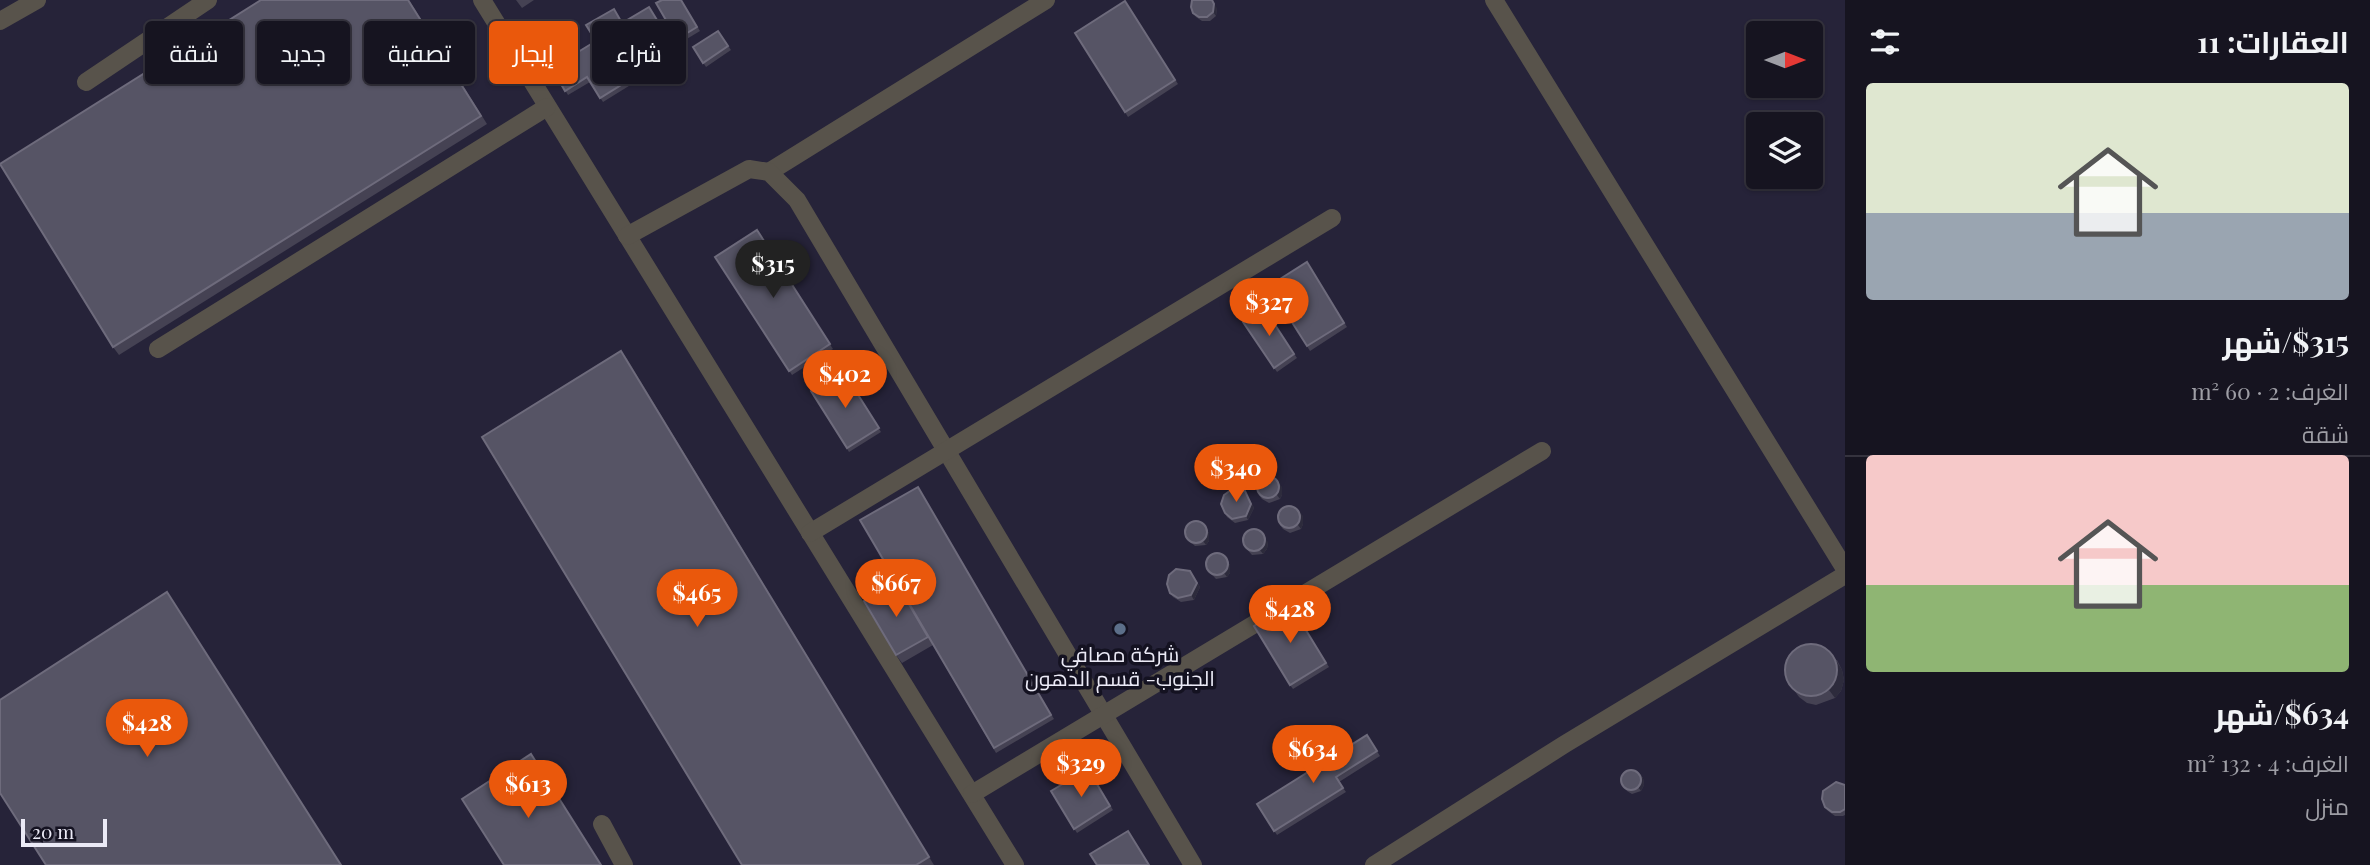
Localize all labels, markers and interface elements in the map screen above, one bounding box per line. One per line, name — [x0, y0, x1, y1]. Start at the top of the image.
chip: شقة — [145, 21, 243, 84]
chip: جديد — [257, 21, 350, 84]
chip: تصفية — [364, 21, 475, 84]
chip: إيجار — [489, 21, 578, 84]
chip: شراء — [592, 21, 686, 84]
north arrow — [1746, 21, 1824, 98]
map controls — [1746, 21, 1823, 189]
text: العقارات: 11 — [2197, 21, 2349, 61]
icon: filters — [1866, 23, 1904, 61]
button: layers — [1746, 112, 1823, 189]
icon: home — [2045, 129, 2171, 255]
pin: $315 — [732, 240, 814, 300]
text: $315 — [751, 247, 795, 278]
pin: $327 — [1228, 278, 1310, 338]
text: $327 — [1246, 285, 1292, 316]
text: $315/شهر — [2223, 321, 2349, 361]
pin: $402 — [804, 350, 886, 410]
text: $402 — [819, 357, 871, 388]
text: الغرف: 2 · 60 m² — [2191, 375, 2349, 406]
text: شقة — [2302, 418, 2349, 449]
pin: $340 — [1195, 444, 1277, 504]
text: $340 — [1210, 451, 1262, 482]
icon: home — [2045, 501, 2171, 627]
pin: $667 — [855, 560, 937, 619]
text: $667 — [871, 566, 921, 597]
pin: $465 — [656, 570, 738, 629]
text: $465 — [673, 576, 721, 607]
pin: $428 — [1249, 586, 1331, 645]
text: $428 — [1265, 592, 1315, 623]
marker: شركة مصافي الجنوب- قسم الدهون — [1112, 621, 1128, 637]
place label: شركة مصافي الجنوب- قسم الدهون — [1025, 639, 1215, 693]
text: $634/شهر — [2215, 693, 2349, 733]
pin: $428 — [106, 700, 188, 759]
text: $428 — [122, 706, 172, 737]
pin: $634 — [1272, 726, 1354, 785]
text: $634 — [1288, 732, 1338, 763]
pin: $329 — [1040, 740, 1122, 799]
text: $329 — [1056, 746, 1106, 777]
text: الغرف: 4 · 132 m² — [2187, 747, 2349, 778]
pin: $613 — [487, 760, 569, 820]
text: $613 — [505, 767, 551, 798]
text: منزل — [2305, 790, 2349, 821]
scale bar — [21, 816, 107, 848]
text: 20 m — [32, 818, 74, 844]

